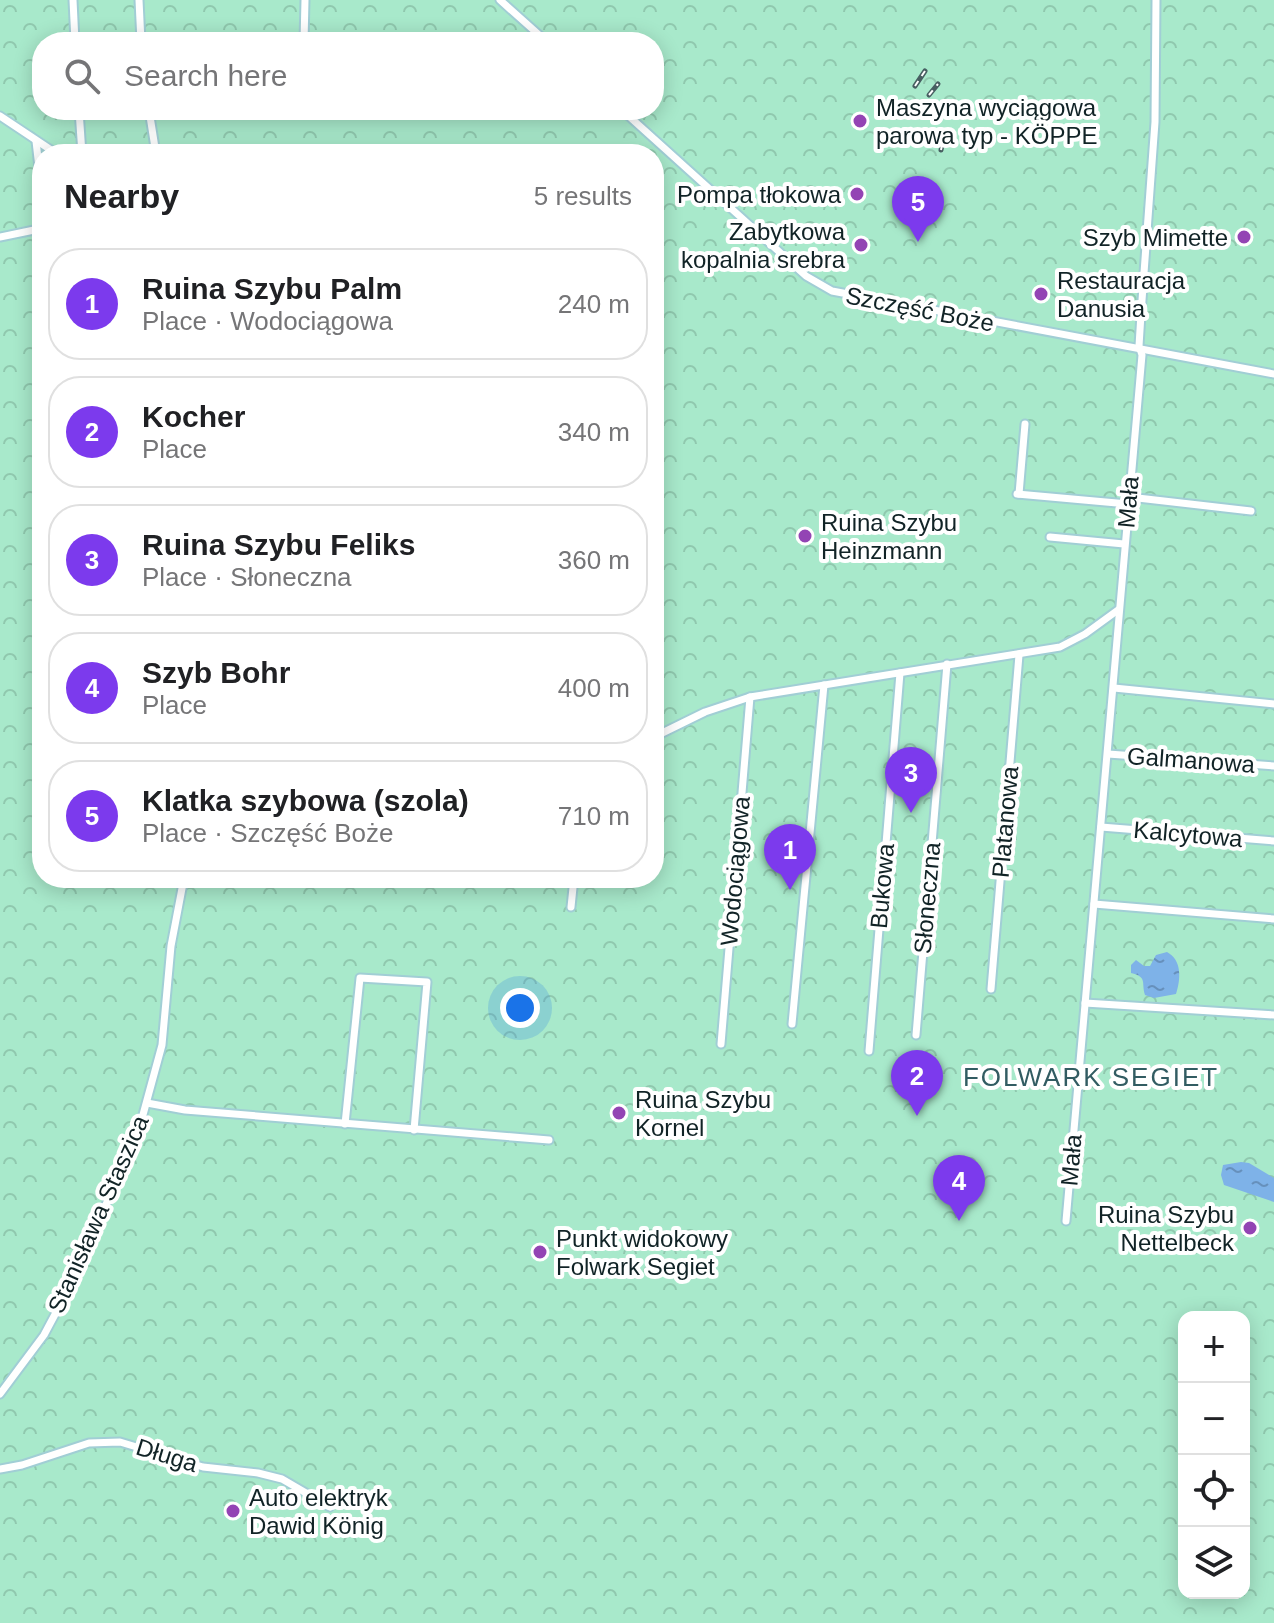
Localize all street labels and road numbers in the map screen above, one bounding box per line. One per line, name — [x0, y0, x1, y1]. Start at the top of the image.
street label: Szczęść Boże — [843, 281, 997, 337]
street label: Mała — [1112, 474, 1144, 529]
street label: Galmanowa — [1126, 742, 1256, 778]
street label: Platanowa — [987, 764, 1023, 879]
street label: Wodociągowa — [715, 794, 755, 947]
street label: Kalcytowa — [1132, 816, 1244, 852]
street label: Słoneczna — [909, 840, 945, 955]
street label: Bukowa — [865, 842, 899, 930]
street label: Stanisława Staszica — [42, 1110, 154, 1317]
street label: Mała — [1055, 1132, 1087, 1187]
street label: Długa — [133, 1433, 202, 1477]

